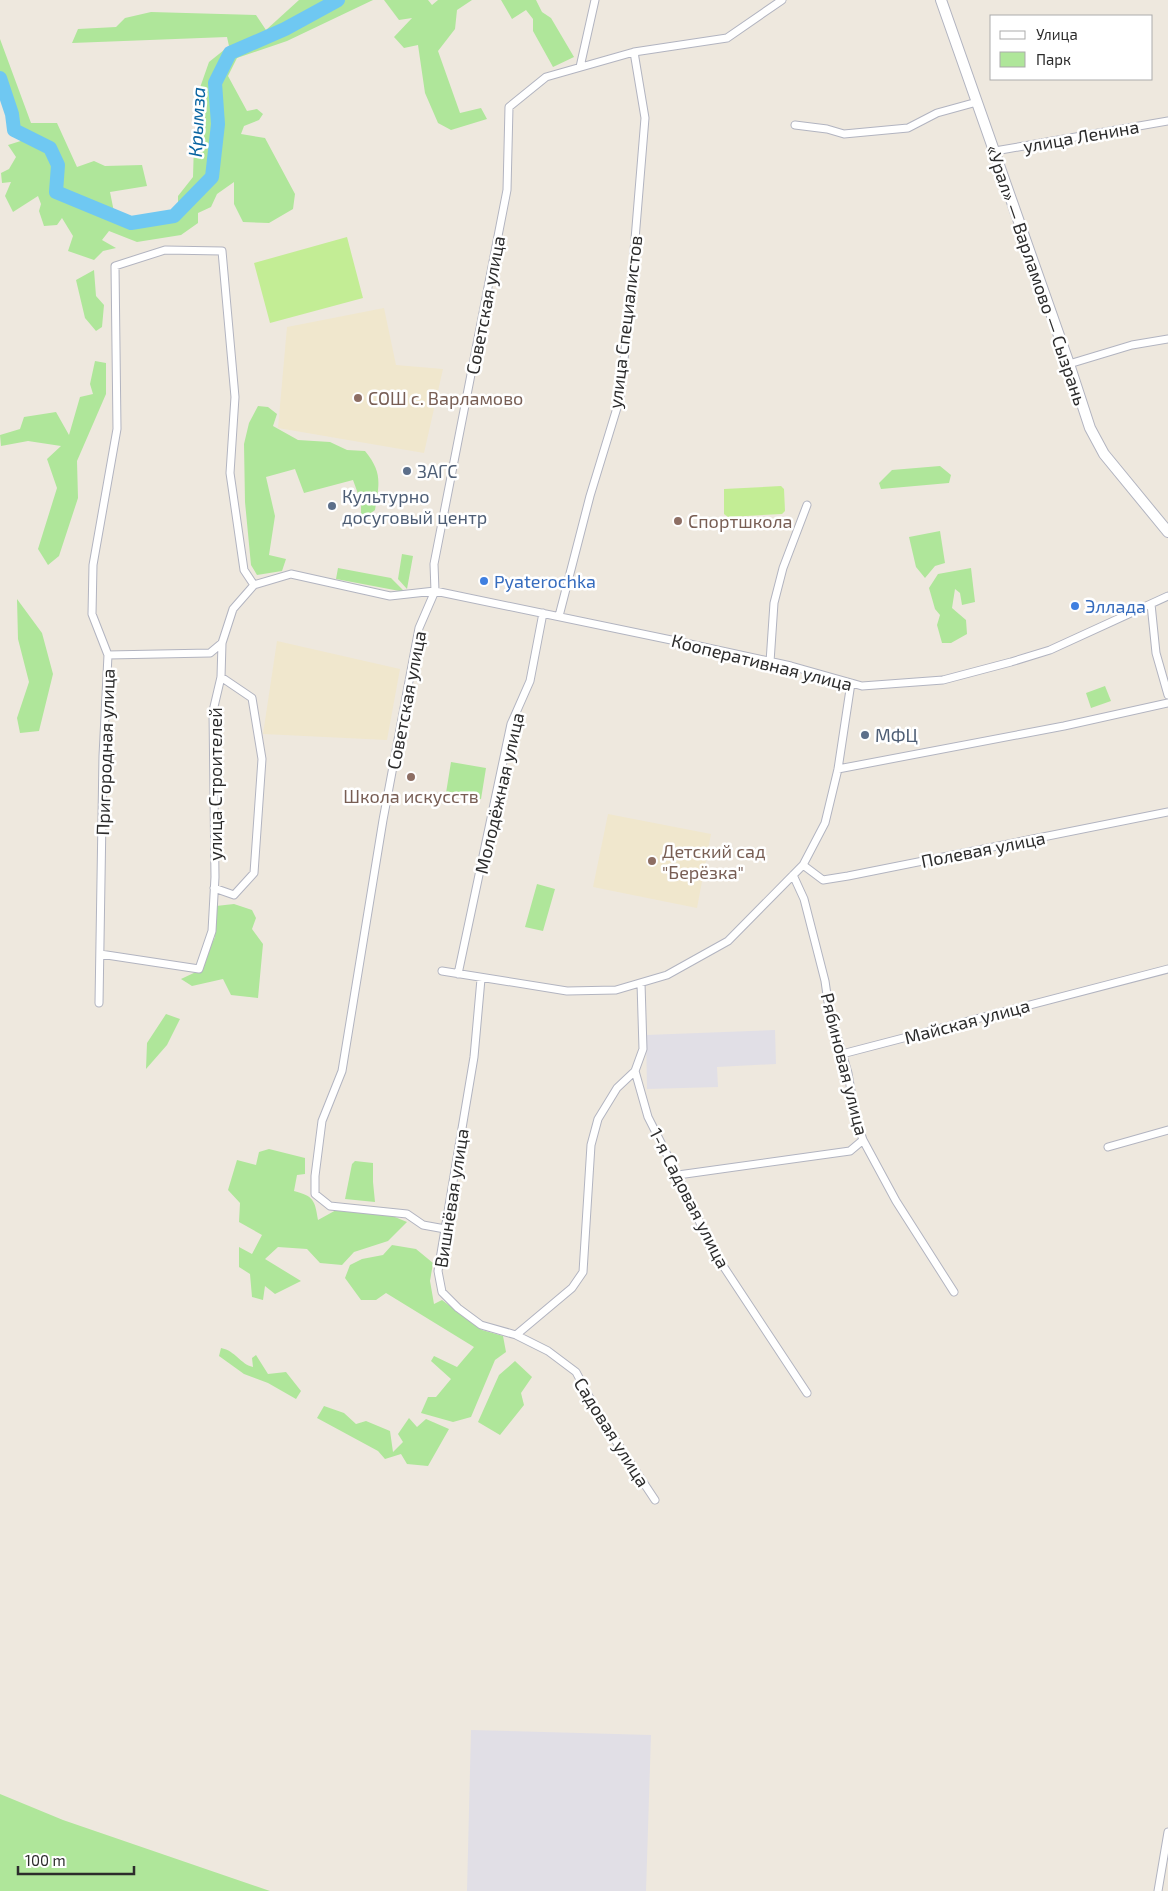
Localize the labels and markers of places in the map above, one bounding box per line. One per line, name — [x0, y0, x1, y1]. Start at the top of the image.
place label: СОШ с. Варламово — [368, 387, 523, 409]
marker: СОШ с. Варламово — [352, 392, 364, 404]
place label: ЗАГС — [417, 460, 457, 482]
marker: ЗАГС — [401, 465, 413, 477]
place label: Культурно досуговый центр — [342, 485, 487, 528]
marker: Культурно досуговый центр — [326, 500, 338, 512]
place label: Спортшкола — [688, 510, 792, 532]
marker: Спортшкола — [672, 515, 684, 527]
place label: Pyaterochka — [494, 570, 596, 592]
marker: Pyaterochka — [478, 575, 490, 587]
place label: Эллада — [1085, 595, 1146, 617]
marker: Эллада — [1069, 600, 1081, 612]
place label: МФЦ — [875, 724, 918, 746]
marker: МФЦ — [859, 729, 871, 741]
marker: Школа искусств — [405, 771, 417, 783]
place label: Школа искусств — [343, 785, 479, 807]
place label: Детский сад "Берёзка" — [662, 840, 766, 883]
marker: Детский сад "Берёзка" — [646, 855, 658, 867]

